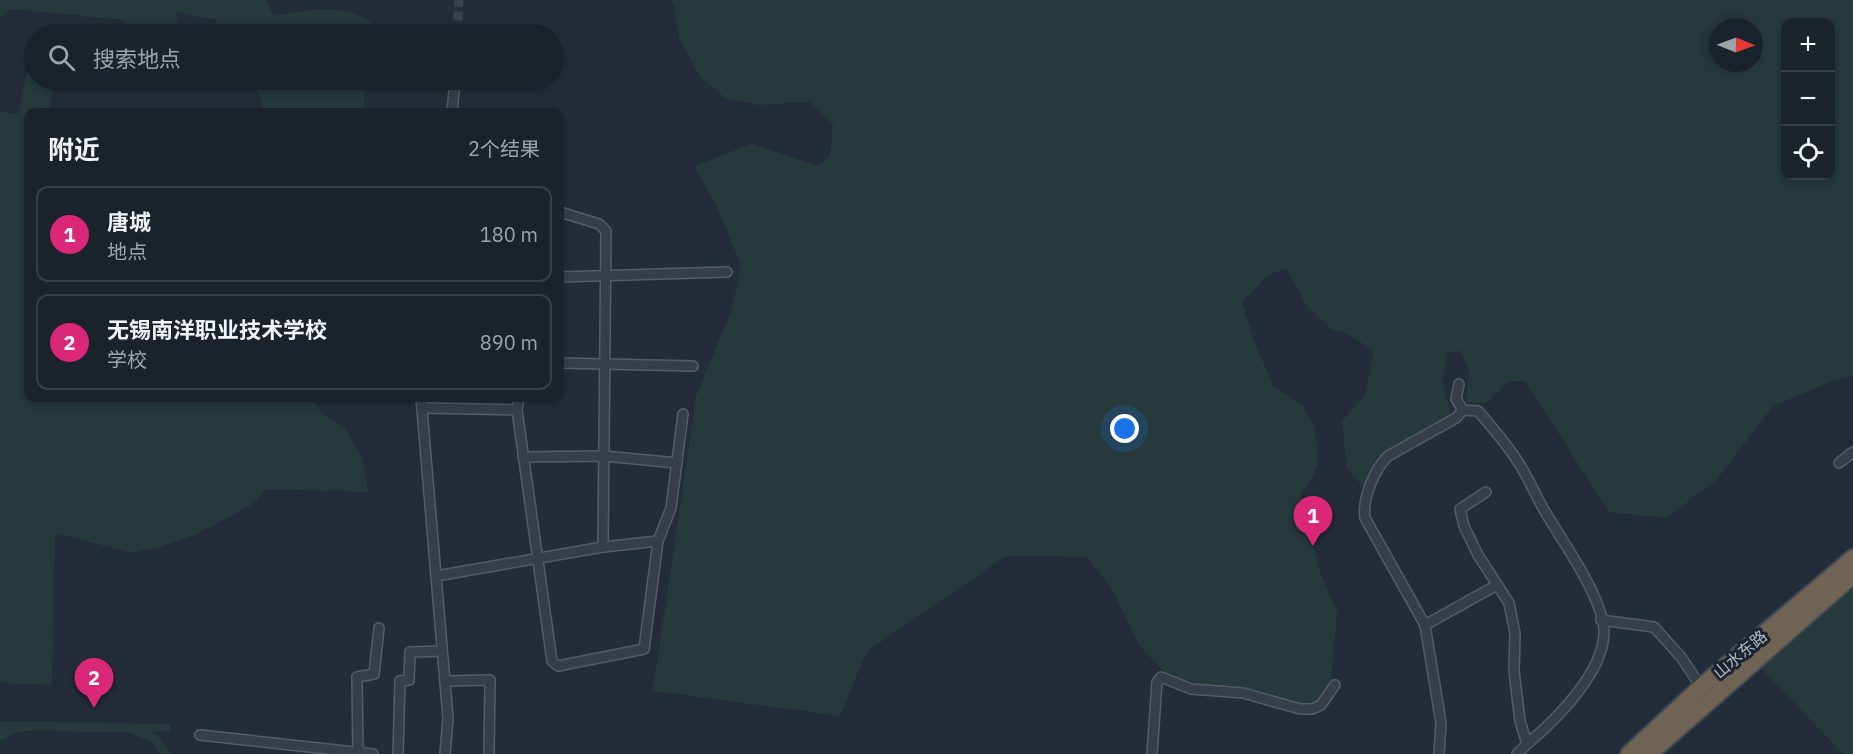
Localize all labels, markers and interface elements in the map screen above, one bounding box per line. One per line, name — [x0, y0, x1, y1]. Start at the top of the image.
north arrow — [1709, 18, 1763, 72]
map controls — [1781, 18, 1835, 180]
button: + — [1781, 18, 1835, 72]
search box — [24, 24, 564, 90]
icon: search — [45, 41, 78, 74]
text: 搜索地点 — [93, 44, 181, 73]
button: − — [1781, 72, 1835, 126]
button: locate — [1781, 126, 1835, 180]
text: 附近 — [48, 132, 100, 166]
text: 2个结果 — [468, 135, 540, 162]
text: 唐城 — [107, 207, 151, 236]
text: 1 — [64, 221, 76, 248]
text: 180 m — [480, 221, 538, 248]
text: 地点 — [107, 238, 147, 265]
text: 无锡南洋职业技术学校 — [107, 315, 327, 344]
text: 2 — [64, 329, 76, 356]
text: 890 m — [480, 329, 538, 356]
text: 学校 — [107, 346, 147, 373]
your location — [1110, 414, 1139, 443]
pin: 1 — [1294, 496, 1332, 546]
street label: 山水东路 — [1709, 626, 1771, 682]
pin: 2 — [74, 658, 113, 708]

